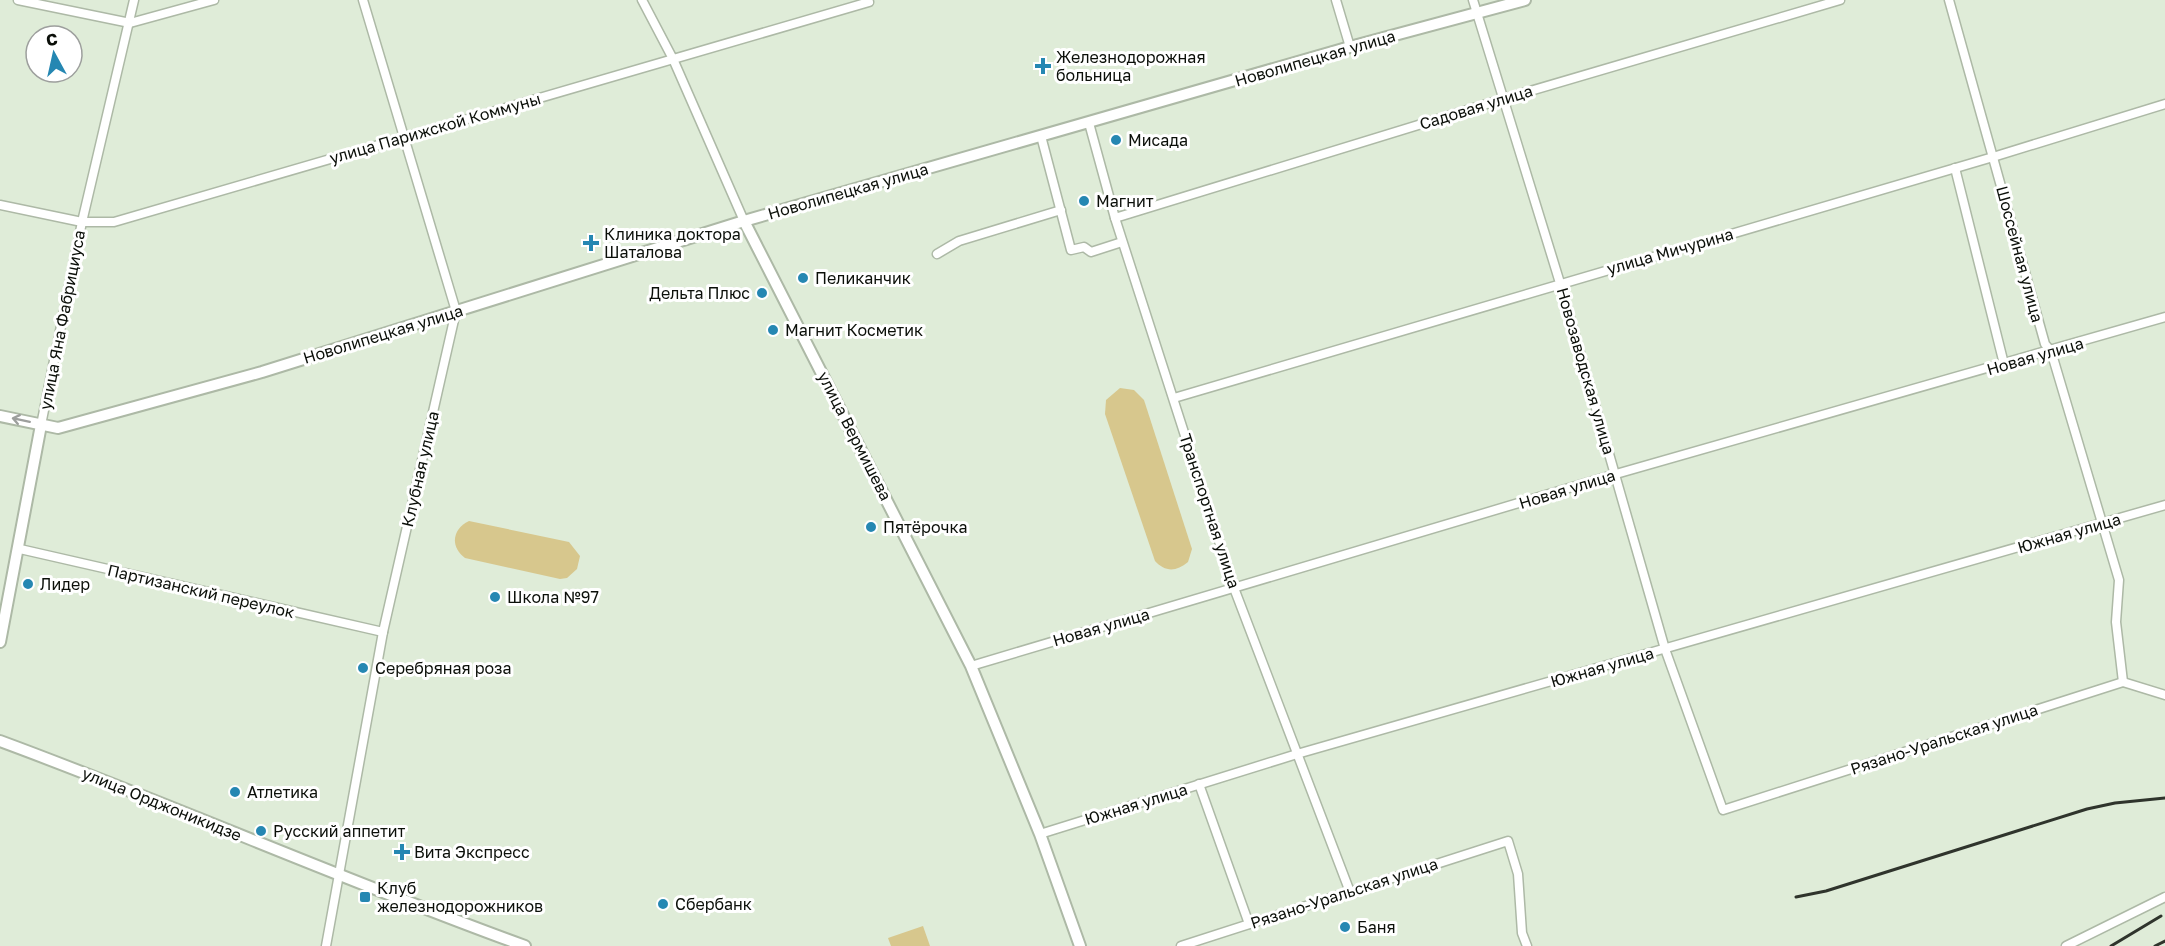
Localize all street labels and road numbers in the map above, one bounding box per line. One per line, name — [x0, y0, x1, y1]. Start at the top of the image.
street label: Новолипецкая улица — [1232, 25, 1398, 91]
street label: Садовая улица — [1417, 80, 1535, 134]
street label: улица Парижской Коммуны — [327, 88, 543, 168]
street label: Новолипецкая улица — [765, 158, 931, 224]
street label: Шоссейная улица — [1992, 184, 2048, 324]
street label: улица Мичурина — [1604, 223, 1736, 279]
street label: улица Яна Фабрициуса — [35, 228, 89, 412]
street label: Новозаводская улица — [1553, 285, 1619, 457]
street label: Новолипецкая улица — [301, 300, 465, 368]
street label: Новая улица — [1984, 333, 2086, 379]
street label: улица Вермишева — [814, 368, 896, 504]
street label: Клубная улица — [397, 409, 443, 529]
street label: Транспортная улица — [1176, 431, 1244, 591]
street label: Новая улица — [1516, 465, 1618, 513]
street label: Южная улица — [2015, 509, 2123, 557]
street label: Партизанский переулок — [105, 560, 297, 622]
street label: Новая улица — [1050, 604, 1152, 650]
street label: Южная улица — [1548, 643, 1656, 691]
street label: Рязано-Уральская улица — [1848, 699, 2040, 779]
street label: улица Орджоникидзе — [79, 763, 245, 845]
street label: Южная улица — [1082, 779, 1190, 829]
street label: Рязано-Уральская улица — [1248, 853, 1440, 933]

